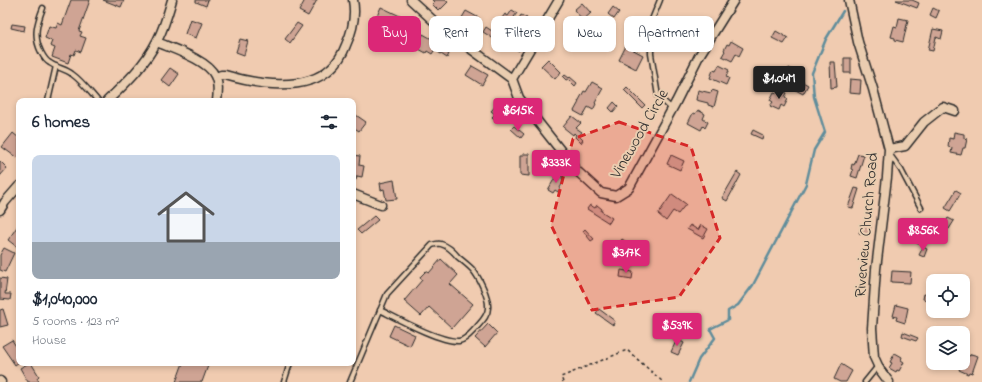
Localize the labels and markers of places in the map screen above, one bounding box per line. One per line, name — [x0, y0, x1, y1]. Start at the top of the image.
pin: $1.04M — [746, 66, 812, 100]
pin: $615K — [490, 98, 546, 132]
pin: $333K — [528, 150, 584, 184]
pin: $856K — [895, 218, 951, 252]
pin: $317K — [598, 240, 654, 274]
pin: $539K — [649, 313, 705, 347]

